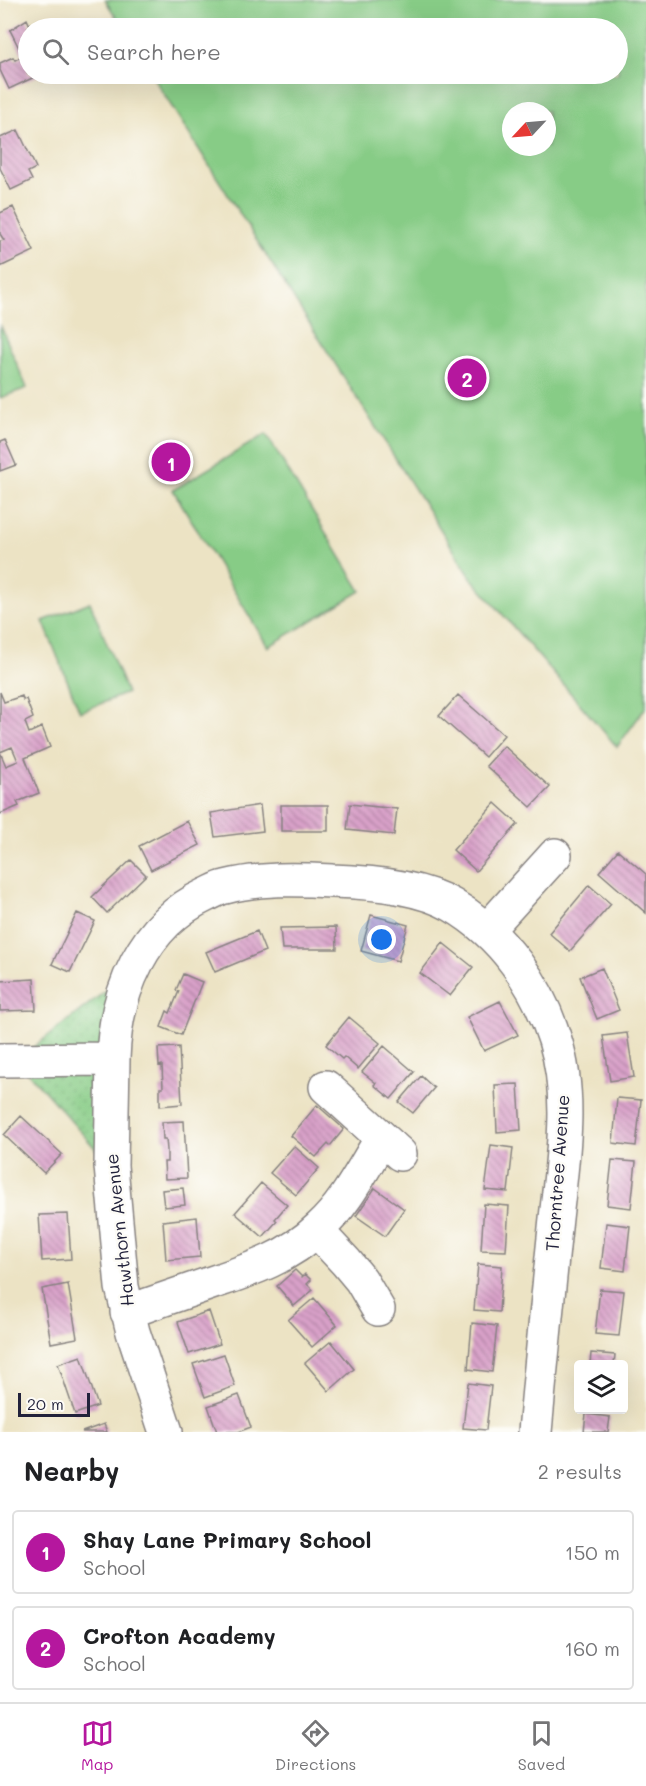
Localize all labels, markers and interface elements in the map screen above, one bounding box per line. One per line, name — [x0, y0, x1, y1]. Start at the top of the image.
search box — [18, 18, 628, 84]
icon: search — [39, 35, 72, 68]
text: Search here — [87, 37, 221, 66]
north arrow — [502, 102, 556, 156]
pin: 2 — [448, 356, 486, 400]
pin: 1 — [152, 440, 190, 484]
your location — [367, 925, 396, 954]
street label: Thorntree Avenue — [540, 1094, 574, 1252]
street label: Hawthorn Avenue — [99, 1152, 139, 1308]
map controls — [574, 1360, 628, 1414]
button: layers — [574, 1360, 628, 1414]
scale bar — [18, 1390, 90, 1418]
text: 20 m — [27, 1393, 64, 1414]
text: Nearby — [24, 1454, 119, 1488]
text: 2 results — [538, 1458, 622, 1484]
text: Shay Lane Primary School — [83, 1525, 371, 1554]
text: 1 — [41, 1539, 50, 1565]
text: 150 m — [565, 1539, 620, 1565]
text: School — [83, 1554, 146, 1580]
text: Crofton Academy — [83, 1621, 276, 1650]
text: 2 — [40, 1635, 51, 1661]
text: 160 m — [564, 1635, 620, 1661]
text: School — [83, 1650, 146, 1676]
tab: Map — [81, 1717, 114, 1774]
tab: Directions — [275, 1717, 356, 1774]
tab: Saved — [518, 1717, 565, 1774]

